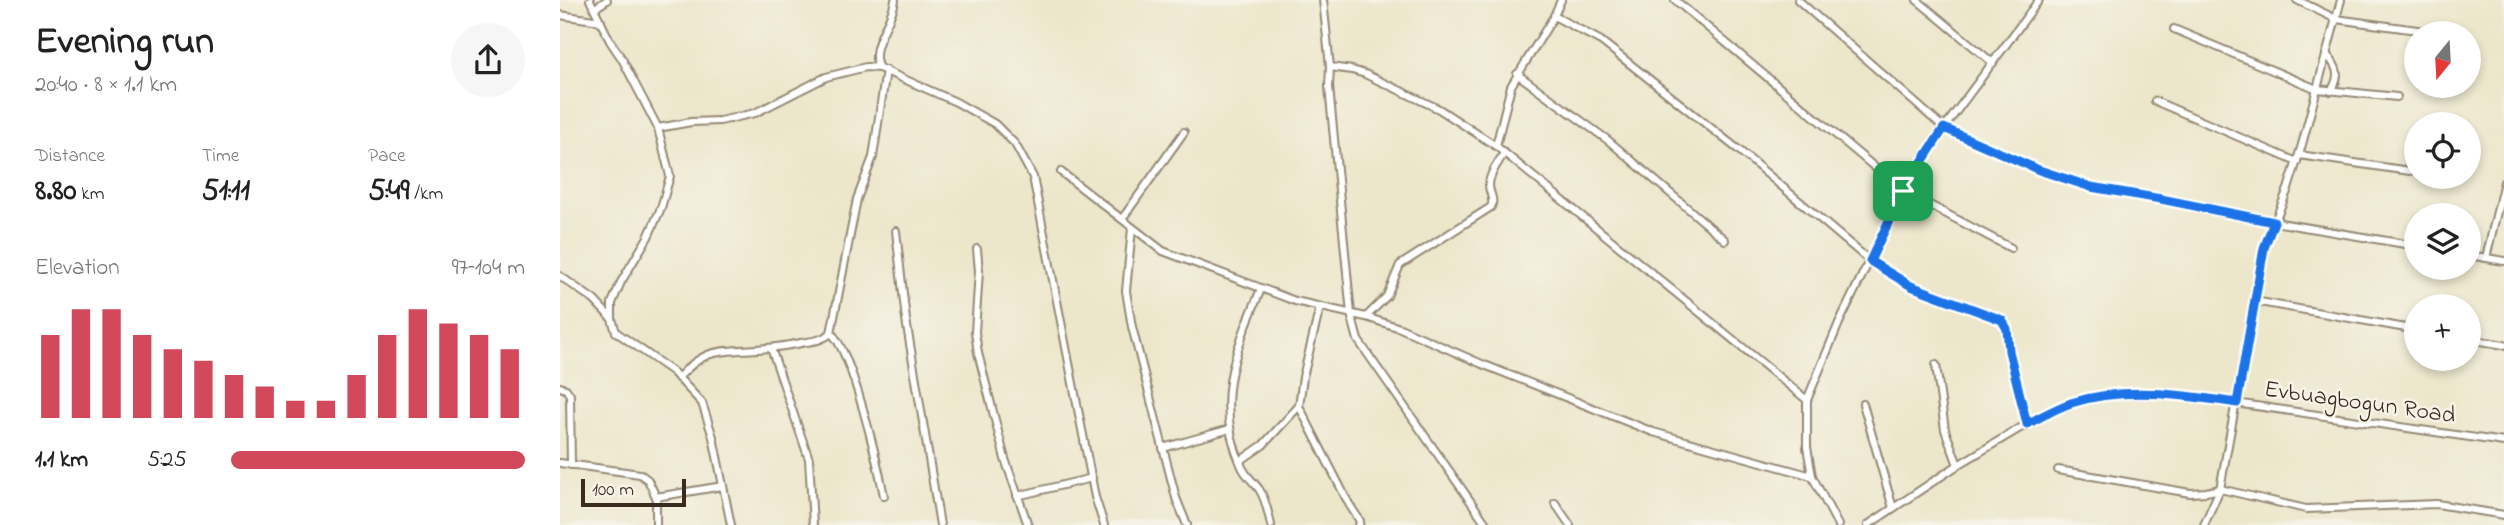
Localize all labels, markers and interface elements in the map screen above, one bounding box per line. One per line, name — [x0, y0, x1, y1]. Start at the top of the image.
text: Evening run — [35, 15, 214, 71]
north arrow — [2404, 21, 2482, 98]
map controls — [2404, 21, 2481, 371]
button: share — [451, 23, 525, 97]
text: 20:40 · 8 × 1.1 km — [35, 69, 177, 102]
button: locate — [2404, 112, 2481, 189]
text: Distance — [35, 143, 105, 170]
text: Time — [202, 143, 239, 170]
text: Pace — [368, 143, 405, 170]
pin — [1873, 161, 1933, 221]
text: 8.80 — [35, 170, 77, 214]
text: 51:11 — [202, 170, 250, 214]
text: 5:49 — [368, 170, 409, 214]
icon: arrive — [1884, 172, 1922, 210]
text: km — [77, 181, 104, 208]
text: /km — [409, 181, 443, 208]
button: layers — [2404, 203, 2481, 280]
text: Elevation — [35, 252, 120, 285]
text: 97–104 m — [452, 252, 525, 285]
button: + — [2404, 294, 2481, 371]
street label: Evbuagbogun Road — [2262, 373, 2458, 434]
text: 1.1 km — [35, 444, 88, 477]
text: 5:25 — [147, 444, 187, 477]
scale bar — [581, 476, 686, 508]
text: 100 m — [592, 477, 634, 504]

